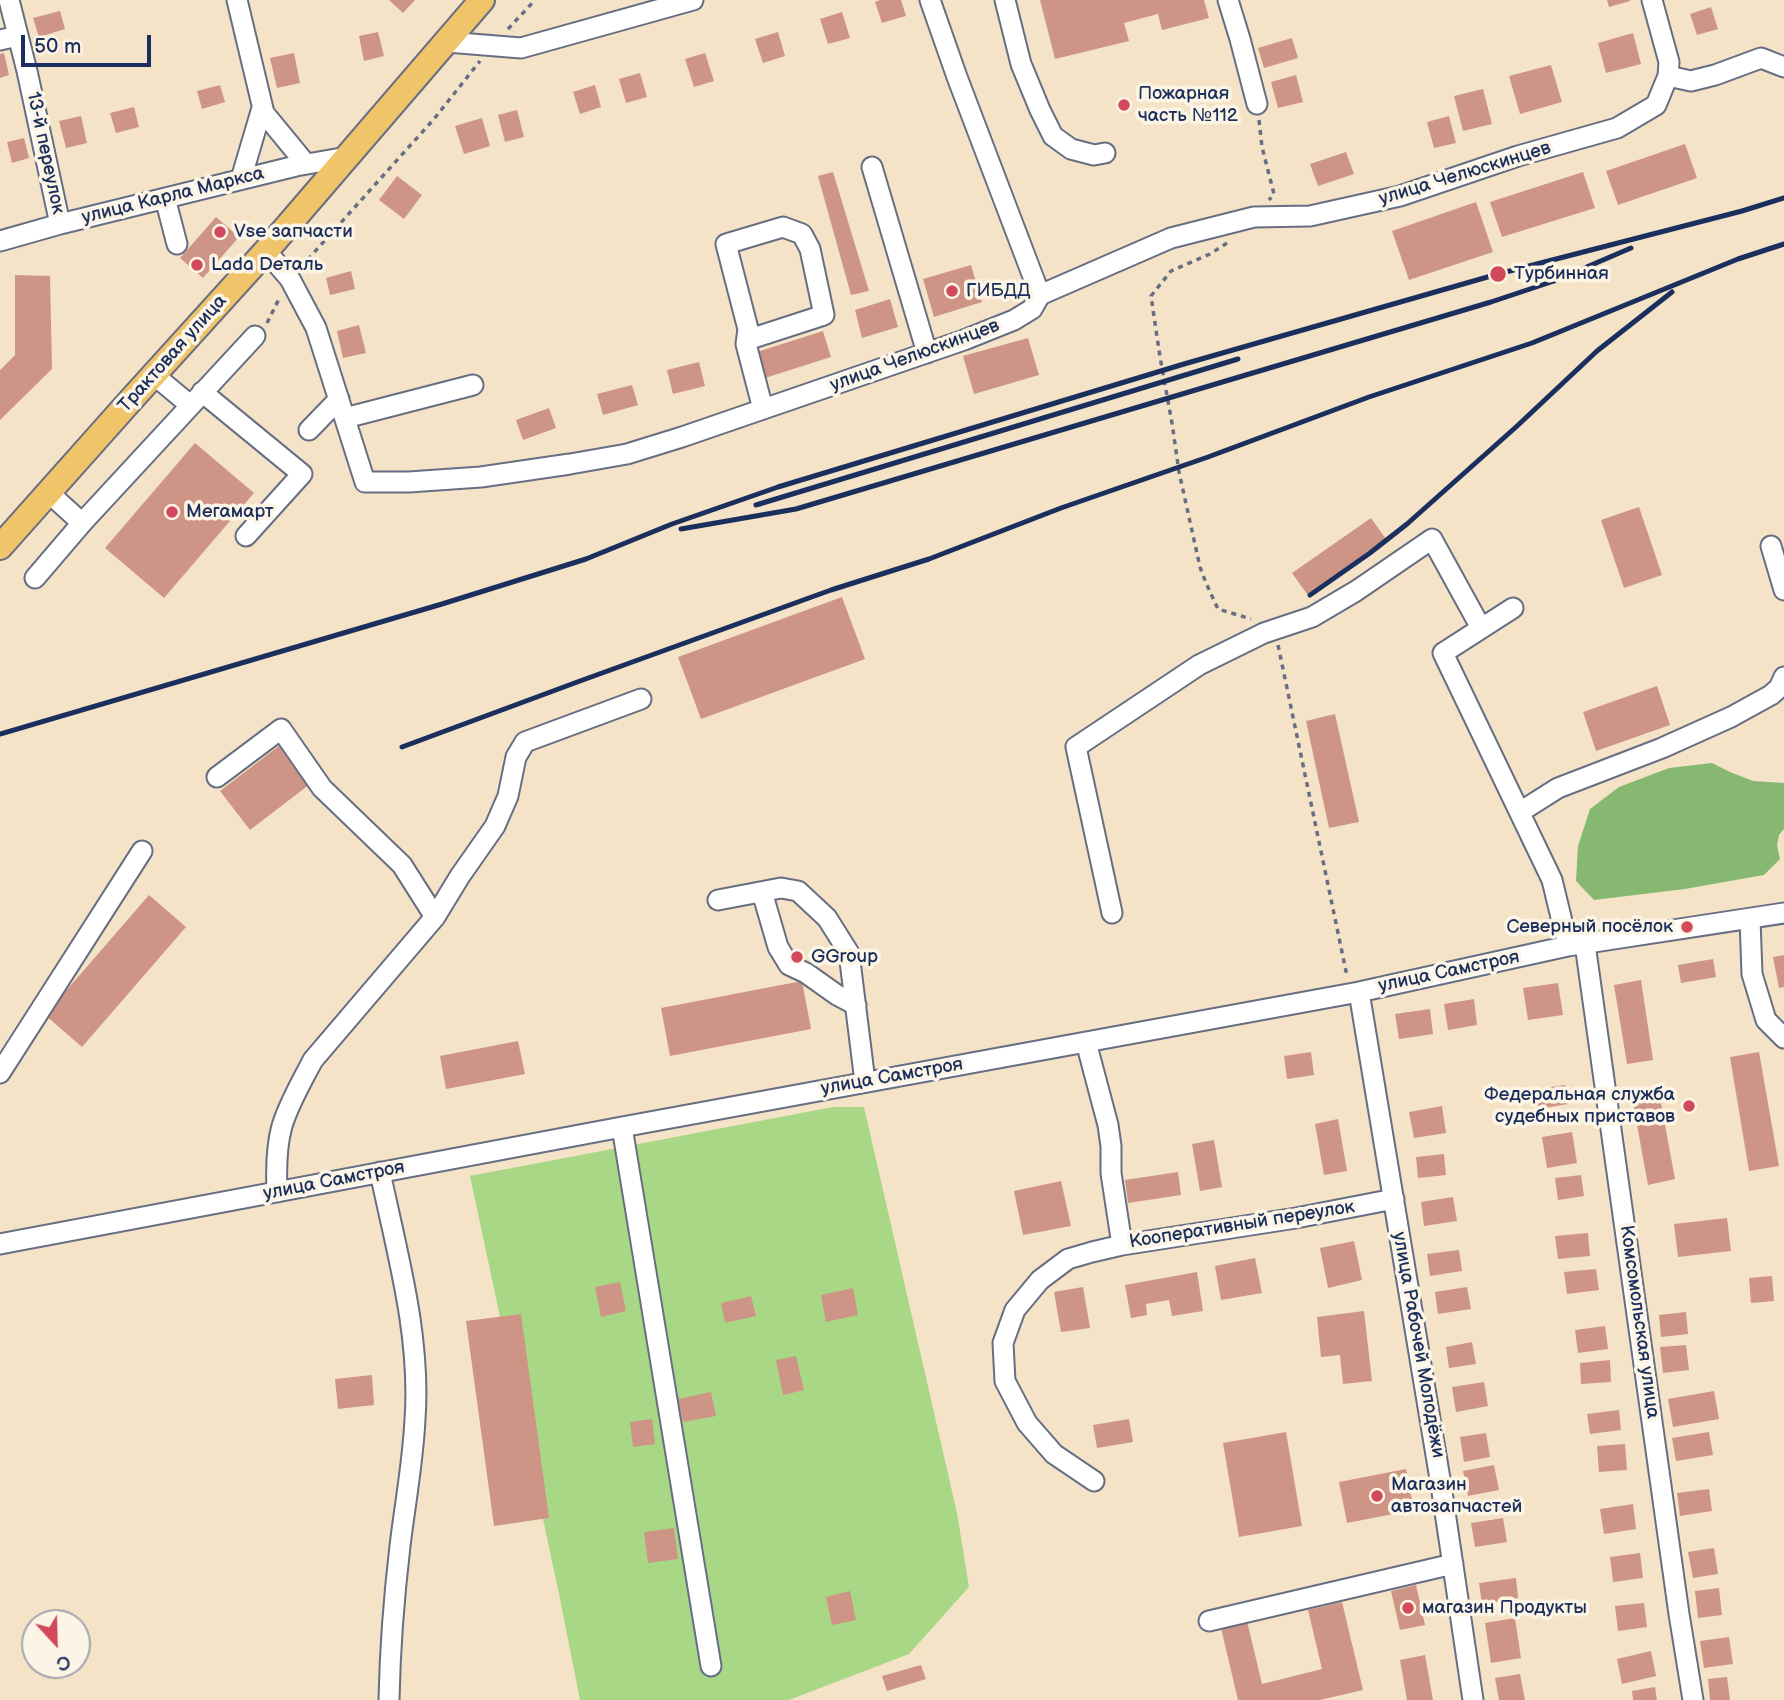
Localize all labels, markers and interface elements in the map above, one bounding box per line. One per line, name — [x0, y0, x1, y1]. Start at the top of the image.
scale bar — [24, 21, 154, 65]
text: 50 m — [34, 34, 81, 59]
place label: Пожарная часть №112 — [1138, 83, 1238, 127]
street label: 13-й переулок — [21, 90, 69, 216]
marker: Пожарная часть №112 — [1116, 97, 1132, 113]
street label: улица Челюскинцев — [1376, 137, 1554, 211]
street label: улица Карла Маркса — [80, 162, 266, 230]
place label: Vse запчасти — [234, 221, 353, 243]
marker: Vse запчасти — [212, 224, 228, 240]
place label: Lada Dеталь — [211, 254, 323, 276]
marker: Lada Dеталь — [189, 257, 205, 273]
place label: Турбинная — [1514, 263, 1609, 285]
marker: Турбинная — [1488, 264, 1508, 284]
place label: ГИБДД — [966, 280, 1031, 302]
marker: ГИБДД — [944, 283, 960, 299]
street label: Трактовая улица — [114, 290, 232, 418]
street label: улица Челюскинцев — [827, 315, 1003, 397]
place label: Мегамарт — [186, 501, 274, 523]
marker: Мегамарт — [164, 504, 180, 520]
place label: Северный посёлок — [1506, 916, 1673, 938]
marker: Северный посёлок — [1679, 919, 1695, 935]
place label: GGroup — [811, 946, 878, 968]
street label: улица Самстроя — [1376, 946, 1522, 998]
marker: GGroup — [789, 949, 805, 965]
street label: улица Самстроя — [819, 1053, 965, 1101]
place label: Федеральная служба судебных приставов — [1484, 1084, 1675, 1128]
marker: Федеральная служба судебных приставов — [1681, 1098, 1697, 1114]
street label: улица Самстроя — [261, 1156, 407, 1206]
street label: Кооперативный переулок — [1128, 1196, 1356, 1254]
street label: Комсомольская улица — [1614, 1224, 1664, 1420]
street label: улица Рабочей Молодёжи — [1387, 1230, 1449, 1460]
place label: Магазин автозапчастей — [1391, 1474, 1522, 1518]
marker: Магазин автозапчастей — [1369, 1488, 1385, 1504]
place label: магазин Продукты — [1422, 1597, 1587, 1619]
marker: магазин Продукты — [1400, 1600, 1416, 1616]
north arrow — [21, 1609, 91, 1679]
text: С — [53, 1649, 74, 1675]

